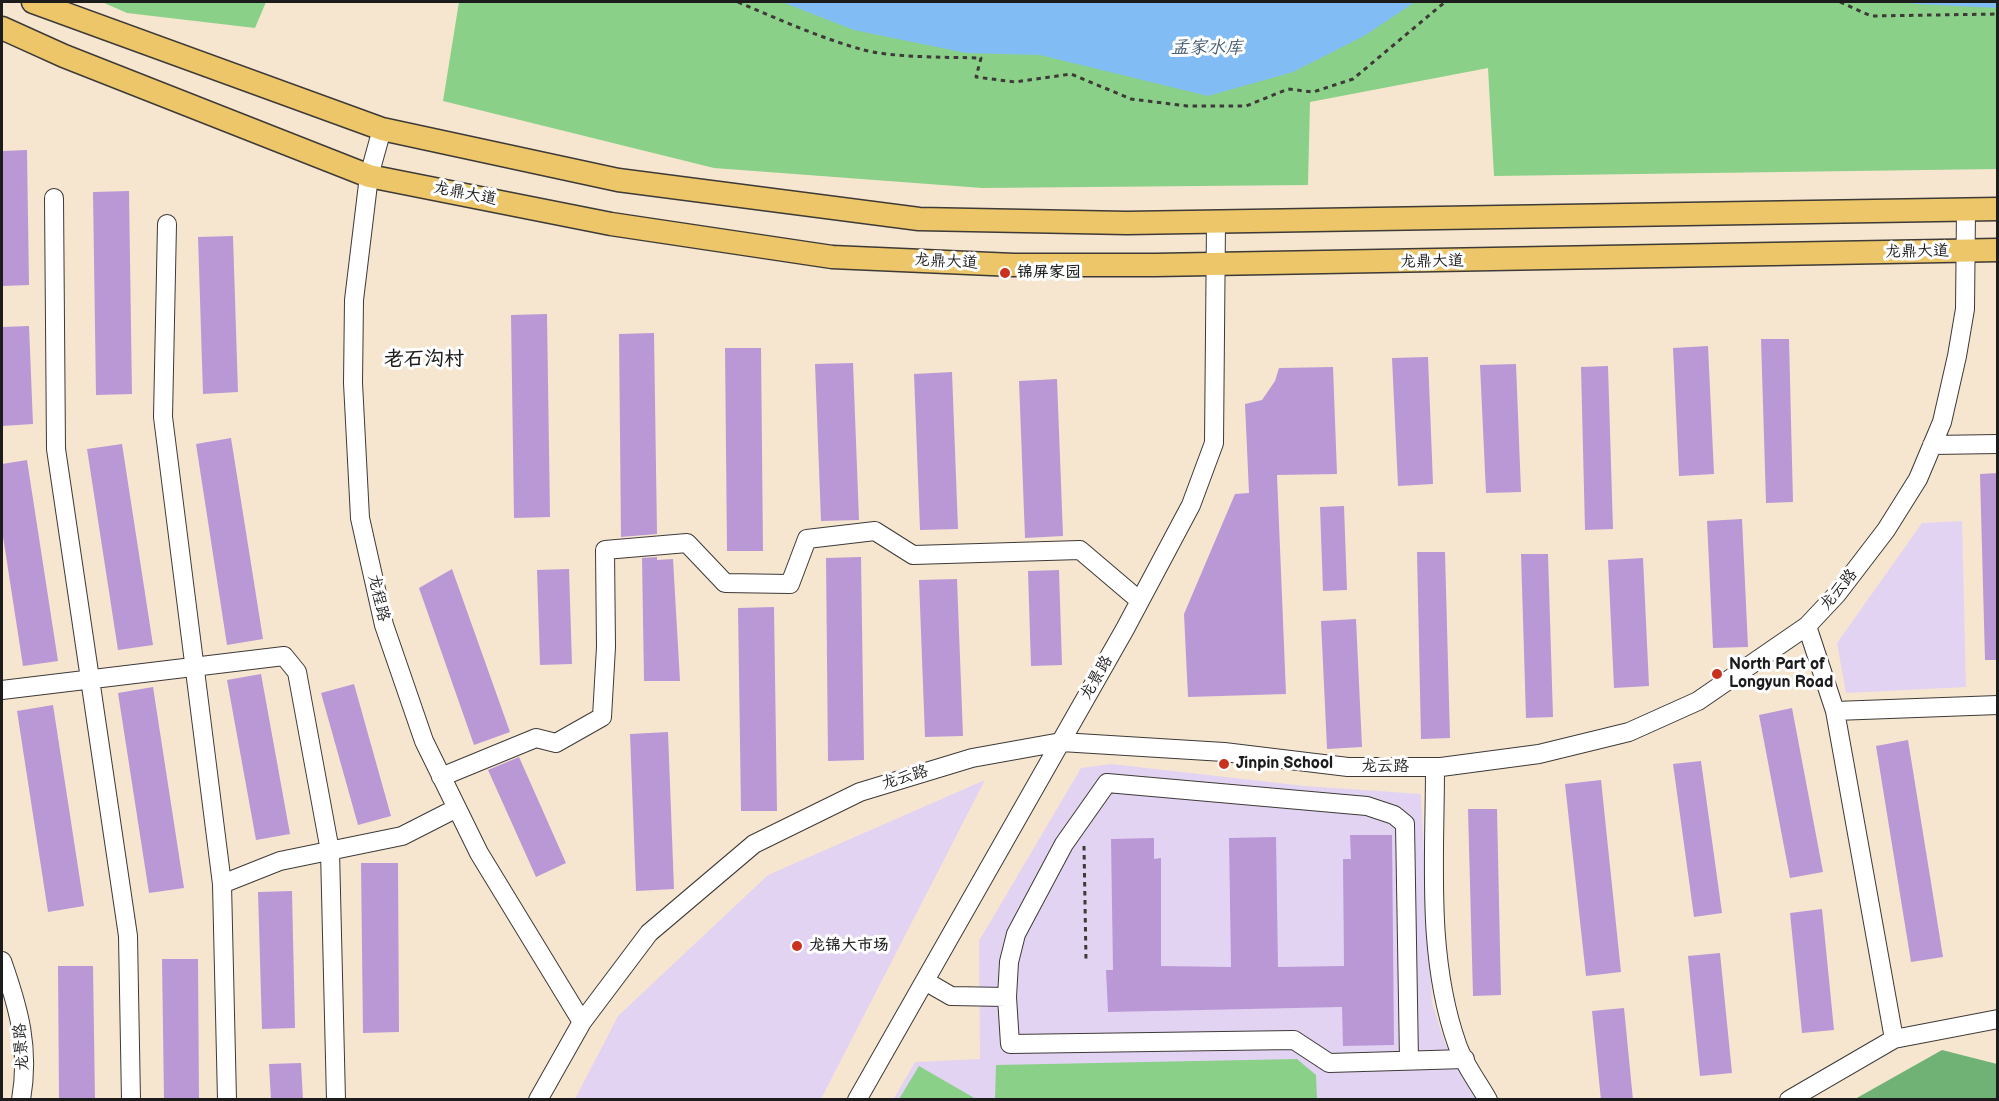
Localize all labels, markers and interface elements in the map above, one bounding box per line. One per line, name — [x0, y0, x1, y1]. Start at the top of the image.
water label: 孟家水库 — [1171, 37, 1243, 59]
street label: 龙鼎大道 — [432, 178, 498, 210]
street label: 龙鼎大道 — [1885, 242, 1949, 262]
street label: 龙鼎大道 — [914, 251, 978, 273]
street label: 龙鼎大道 — [1400, 252, 1464, 272]
place label: 锦屏家园 — [1017, 263, 1081, 283]
marker: 锦屏家园 — [998, 266, 1012, 280]
district label: 老石沟村 — [384, 348, 464, 372]
street label: 龙云路 — [1816, 565, 1862, 615]
street label: 龙程路 — [363, 572, 393, 624]
street label: 龙景路 — [1077, 652, 1117, 704]
place label: North Part of Longyun Road — [1729, 655, 1833, 693]
marker: North Part of Longyun Road — [1710, 667, 1724, 681]
place label: Jinpin School — [1236, 754, 1333, 774]
marker: Jinpin School — [1217, 757, 1231, 771]
street label: 龙云路 — [1361, 757, 1409, 777]
street label: 龙云路 — [879, 762, 931, 794]
place label: 龙锦大市场 — [809, 936, 889, 956]
marker: 龙锦大市场 — [790, 939, 804, 953]
street label: 龙景路 — [11, 1022, 33, 1072]

